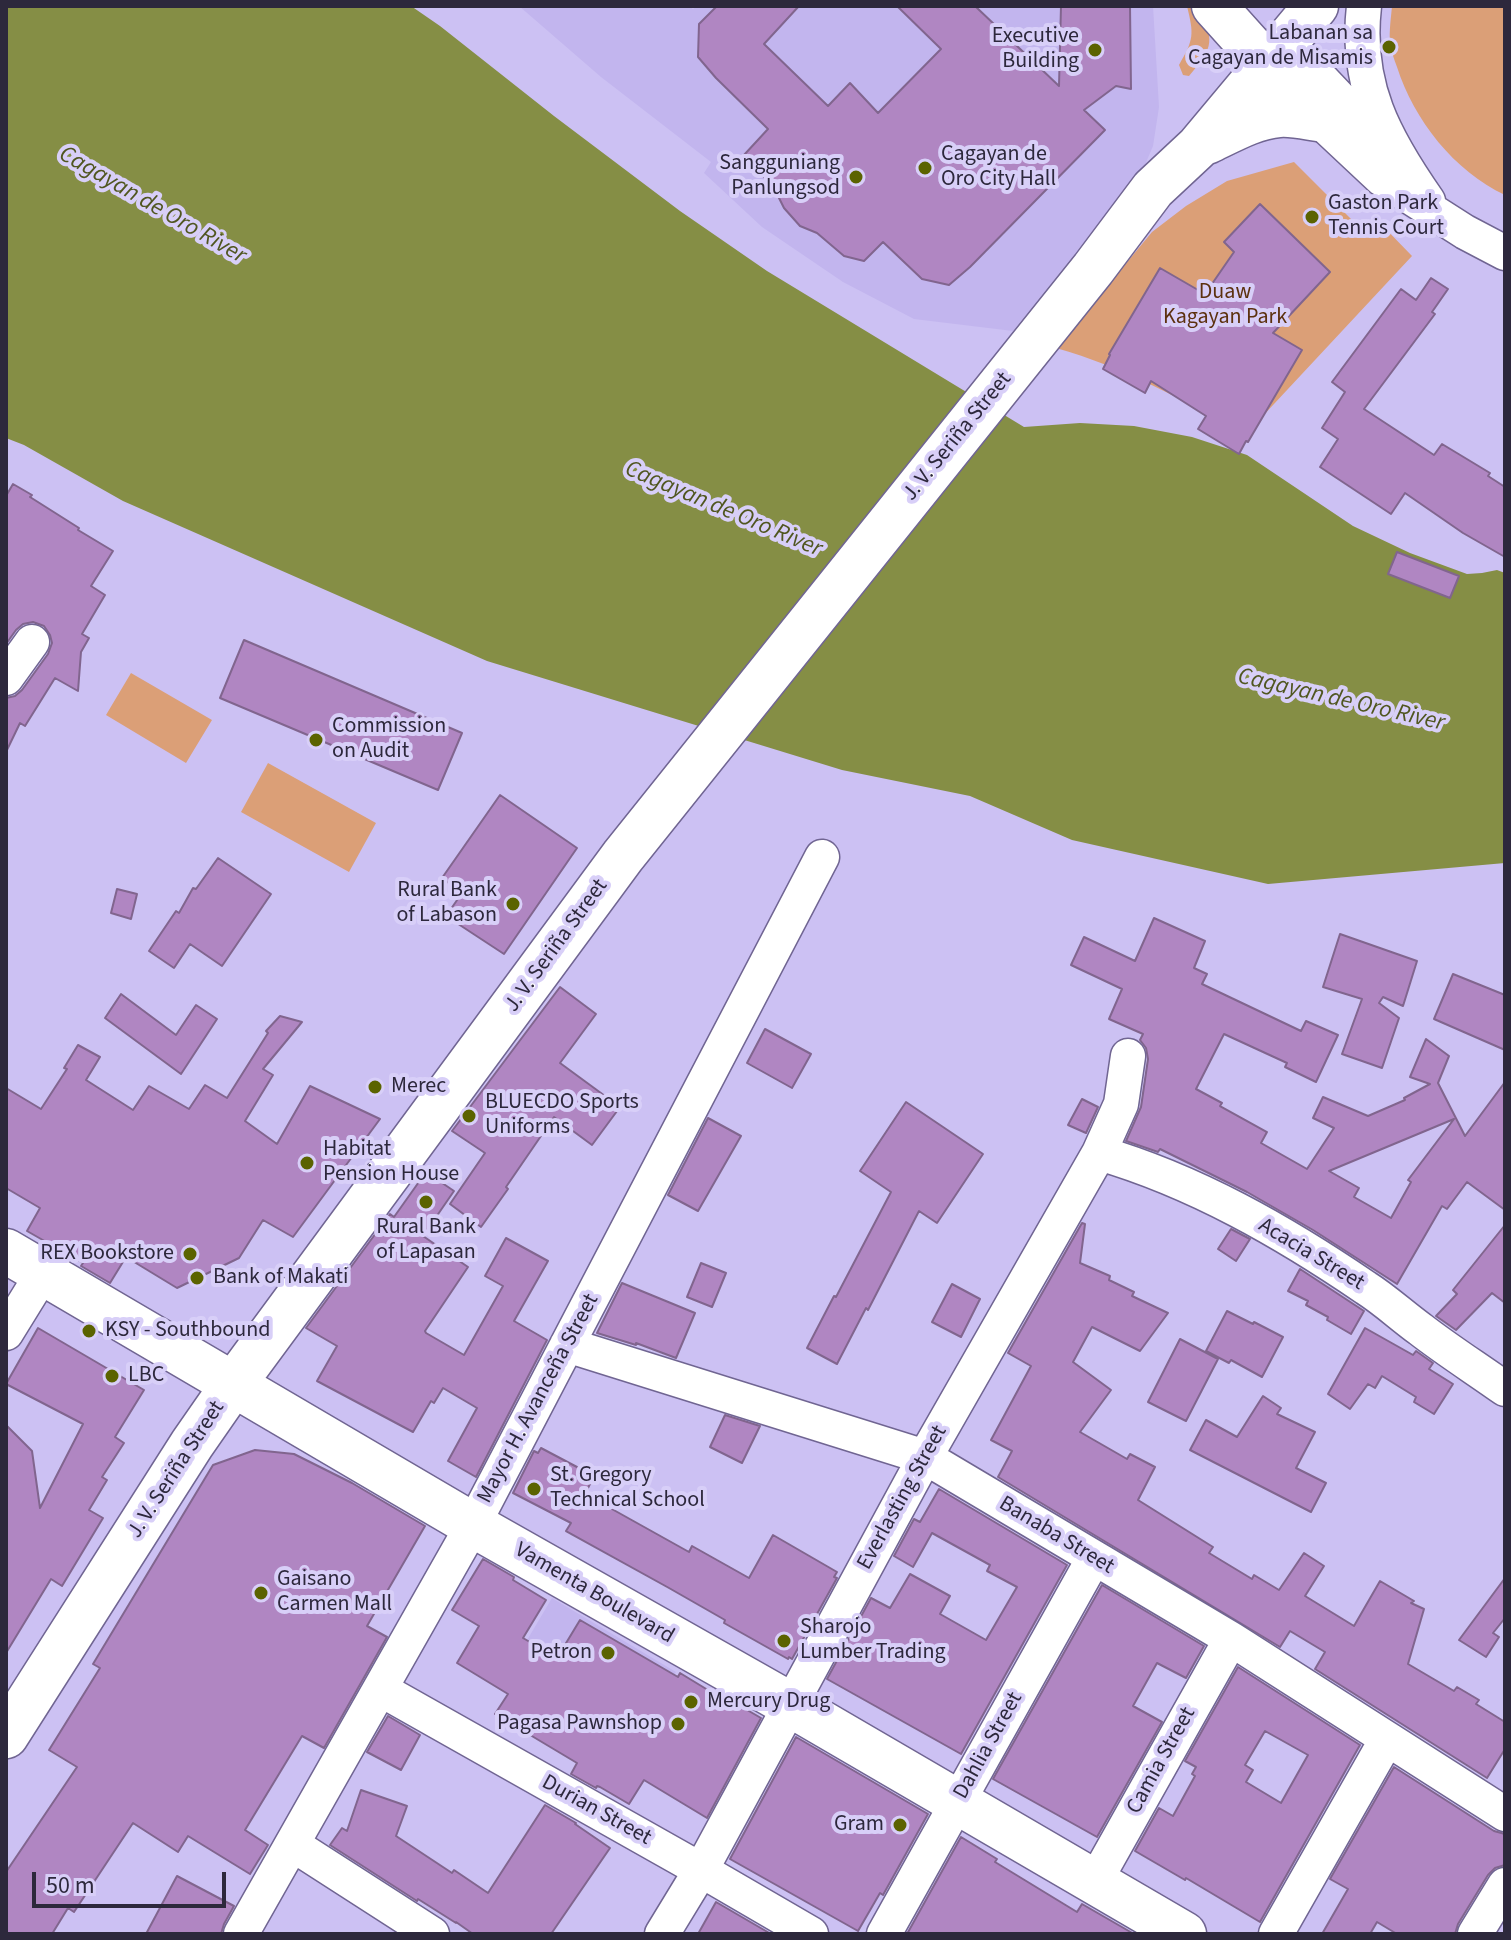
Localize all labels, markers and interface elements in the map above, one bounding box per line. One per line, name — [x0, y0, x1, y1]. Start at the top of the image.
place label: Labanan sa Cagayan de Misamis — [1188, 21, 1373, 72]
place label: Executive Building — [992, 24, 1079, 76]
marker: Labanan sa Cagayan de Misamis — [1380, 38, 1398, 56]
marker: Executive Building — [1086, 41, 1104, 59]
water label: Cagayan de Oro River — [53, 141, 251, 271]
place label: Cagayan de Oro City Hall — [941, 142, 1056, 194]
place label: Sangguniang Panlungsod — [719, 151, 840, 202]
marker: Cagayan de Oro City Hall — [916, 159, 934, 177]
marker: Sangguniang Panlungsod — [847, 168, 865, 186]
place label: Gaston Park Tennis Court — [1328, 191, 1444, 242]
marker: Gaston Park Tennis Court — [1303, 208, 1321, 226]
park label: Duaw Kagayan Park — [1163, 280, 1287, 332]
street label: J. V. Seriña Street — [898, 367, 1018, 507]
water label: Cagayan de Oro River — [620, 455, 826, 565]
water label: Cagayan de Oro River — [1235, 663, 1447, 739]
place label: Commission on Audit — [332, 714, 446, 766]
marker: Commission on Audit — [307, 731, 325, 749]
street label: J. V. Seriña Street — [500, 874, 614, 1018]
place label: Rural Bank of Labason — [396, 878, 497, 930]
marker: Rural Bank of Labason — [504, 895, 522, 913]
place label: Merec — [391, 1074, 446, 1100]
marker: Merec — [366, 1078, 384, 1096]
place label: BLUECDO Sports Uniforms — [485, 1090, 639, 1142]
marker: BLUECDO Sports Uniforms — [460, 1107, 478, 1125]
place label: Habitat Pension House — [323, 1137, 459, 1188]
marker: Habitat Pension House — [298, 1154, 316, 1172]
marker: Rural Bank of Lapasan — [417, 1193, 435, 1211]
street label: Acacia Street — [1253, 1213, 1369, 1297]
place label: Rural Bank of Lapasan — [376, 1215, 476, 1266]
place label: REX Bookstore — [40, 1241, 174, 1267]
marker: REX Bookstore — [181, 1245, 199, 1263]
place label: Bank of Makati — [213, 1265, 348, 1291]
marker: Bank of Makati — [188, 1269, 206, 1287]
street label: Mayor H. Avanceña Street — [473, 1290, 605, 1508]
place label: KSY - Southbound — [105, 1318, 270, 1344]
marker: KSY - Southbound — [80, 1322, 98, 1340]
place label: LBC — [128, 1363, 164, 1389]
marker: LBC — [103, 1367, 121, 1385]
street label: J. V. Seriña Street — [123, 1397, 231, 1543]
street label: Everlasting Street — [852, 1421, 954, 1575]
place label: St. Gregory Technical School — [550, 1463, 705, 1514]
marker: St. Gregory Technical School — [525, 1480, 543, 1498]
street label: Banaba Street — [994, 1491, 1118, 1581]
street label: Vamenta Boulevard — [510, 1538, 678, 1650]
place label: Gaisano Carmen Mall — [277, 1567, 392, 1618]
marker: Gaisano Carmen Mall — [252, 1584, 270, 1602]
place label: Sharojo Lumber Trading — [800, 1615, 946, 1666]
marker: Sharojo Lumber Trading — [775, 1632, 793, 1650]
place label: Petron — [531, 1640, 592, 1666]
marker: Petron — [599, 1644, 617, 1662]
street label: Dahlia Street — [949, 1688, 1029, 1804]
place label: Mercury Drug — [707, 1689, 830, 1715]
marker: Mercury Drug — [682, 1693, 700, 1711]
street label: Camia Street — [1122, 1703, 1202, 1819]
place label: Pagasa Pawnshop — [497, 1711, 662, 1737]
marker: Pagasa Pawnshop — [669, 1715, 687, 1733]
street label: Durian Street — [537, 1770, 655, 1852]
place label: Gram — [834, 1812, 884, 1838]
marker: Gram — [891, 1816, 909, 1834]
scale bar — [36, 1856, 230, 1906]
text: 50 m — [46, 1868, 95, 1903]

